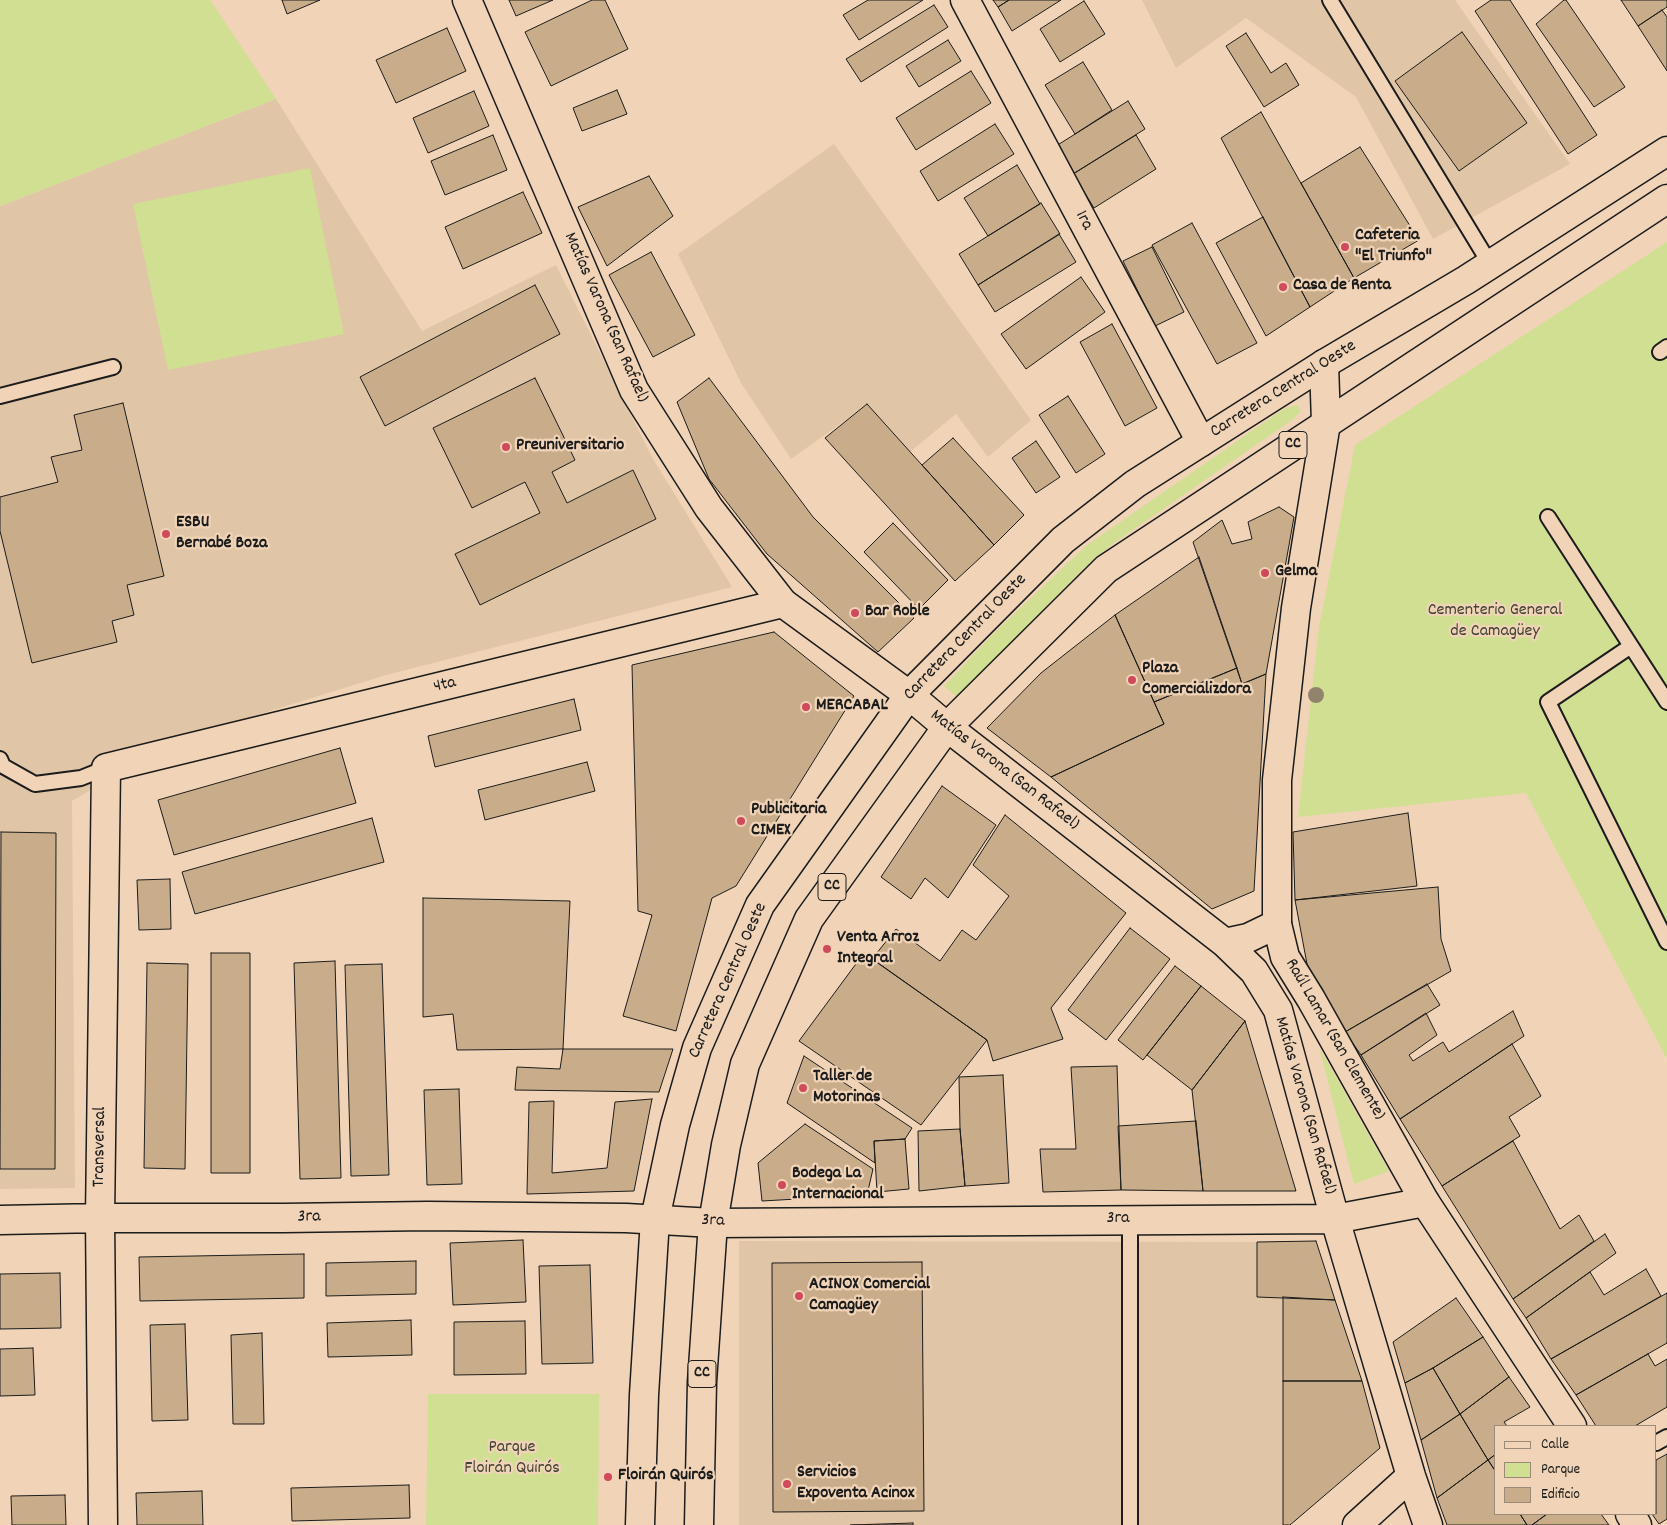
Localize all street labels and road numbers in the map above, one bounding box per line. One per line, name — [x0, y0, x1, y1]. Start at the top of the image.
street label: 1ra — [1069, 208, 1097, 234]
street label: Matías Varona (San Rafael) — [558, 230, 652, 406]
street label: Carretera Central Oeste — [1207, 336, 1361, 444]
road number: CC — [1279, 432, 1307, 458]
street label: Carretera Central Oeste — [900, 570, 1032, 706]
street label: 4ta — [431, 673, 459, 699]
street label: Matías Varona (San Rafael) — [925, 706, 1083, 836]
road number: CC — [818, 874, 846, 900]
street label: Carretera Central Oeste — [685, 900, 773, 1062]
street label: Raúl Lamar (San Clemente) — [1279, 955, 1389, 1125]
street label: Matías Varona (San Rafael) — [1268, 1015, 1340, 1197]
street label: Transversal — [89, 1107, 113, 1187]
street label: 3ra — [297, 1207, 321, 1229]
street label: 3ra — [1106, 1209, 1130, 1231]
street label: 3ra — [701, 1211, 725, 1233]
road number: CC — [688, 1360, 716, 1388]

